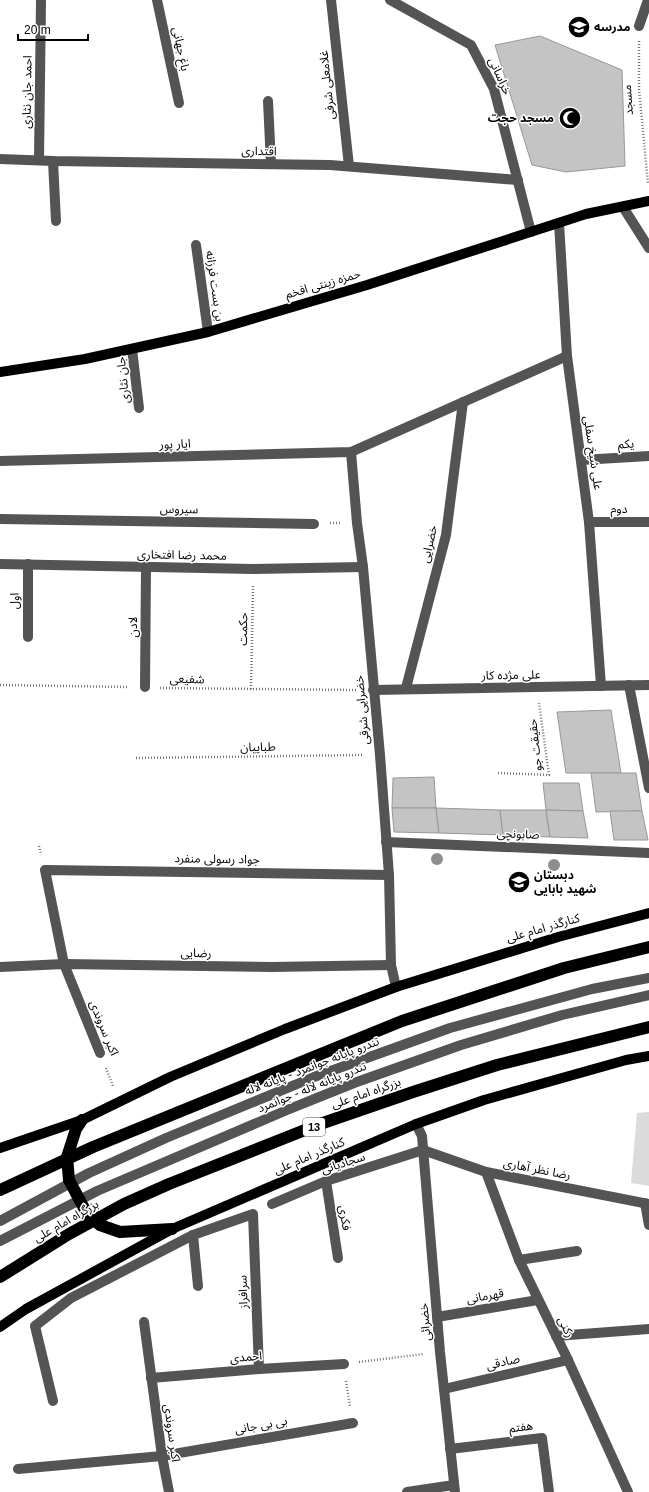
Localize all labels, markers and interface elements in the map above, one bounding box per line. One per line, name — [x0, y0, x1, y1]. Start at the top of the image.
school or university icon: مدرسه — [566, 14, 592, 40]
scale bar — [18, 16, 88, 42]
place label: مدرسه — [594, 20, 630, 34]
text: 20 m — [24, 23, 51, 37]
street label: باغ جهانی — [168, 26, 193, 73]
street label: غلامعلی شرفی — [316, 50, 338, 120]
street label: احمد جان نثاری — [19, 55, 35, 129]
street label: خراسانی — [486, 55, 514, 97]
street label: مسجد — [620, 84, 636, 116]
mosque icon: مسجد حجت — [557, 105, 583, 131]
place label: مسجد حجت — [488, 111, 554, 125]
street label: اقتداری — [241, 144, 277, 158]
street label: بن بست فرزانه — [203, 250, 227, 322]
street label: حمزه زینتی افخم — [284, 267, 363, 303]
street label: جان نثاری — [114, 356, 132, 404]
street label: علی شیخ سفلی — [579, 415, 605, 491]
street label: ایار پور — [158, 436, 191, 453]
street label: یکم — [617, 437, 635, 453]
street label: سیروس — [160, 502, 198, 516]
street label: دوم — [611, 502, 628, 518]
street label: خضرایی — [418, 524, 440, 564]
street label: محمد رضا افتخاری — [137, 547, 227, 563]
street label: اول — [8, 593, 22, 609]
street label: حکمت — [236, 612, 250, 646]
street label: لادن — [126, 617, 140, 637]
street label: علی مژده کار — [480, 667, 541, 683]
street label: شفیعی — [169, 672, 205, 686]
street label: خضرایی شرقی — [352, 675, 372, 745]
street label: حقیقت جو — [525, 718, 545, 772]
street label: طباییان — [240, 740, 276, 754]
street label: صابونچی — [496, 826, 540, 843]
street label: جواد رسولی منفرد — [174, 851, 260, 867]
place label: دبستان شهید بابایی — [534, 868, 597, 896]
school or university icon: دبستان شهید بابایی — [506, 869, 532, 895]
street label: کنارگذر امام علی — [505, 911, 583, 947]
street label: رضایی — [180, 946, 212, 960]
street label: اکبر سروندی — [87, 998, 121, 1058]
street label: تندرو پایانه جوانمرد - پایانه لاله — [243, 1034, 382, 1099]
street label: تندرو پایانه لاله - جوانمرد — [255, 1059, 369, 1116]
street label: بزرگراه امام علی — [329, 1075, 403, 1113]
road number: 13 — [303, 1118, 325, 1136]
street label: کنارگذر امام علی — [271, 1134, 348, 1179]
street label: سجادیانی — [319, 1149, 367, 1177]
street label: رضا نظر آهاری — [502, 1156, 572, 1182]
street label: بزرگراه امام علی — [31, 1197, 102, 1247]
street label: فکری — [336, 1204, 354, 1232]
street label: سرافراز — [235, 1275, 251, 1310]
street label: قهرمانی — [465, 1286, 505, 1306]
street label: خضرائی — [416, 1303, 434, 1341]
street label: رکنی — [555, 1314, 577, 1340]
street label: احمدی — [229, 1349, 263, 1365]
street label: صادقی — [485, 1351, 521, 1373]
street label: اکبر سروندی — [161, 1403, 183, 1463]
street label: بی بی جانی — [233, 1413, 289, 1437]
street label: هفتم — [508, 1419, 534, 1437]

